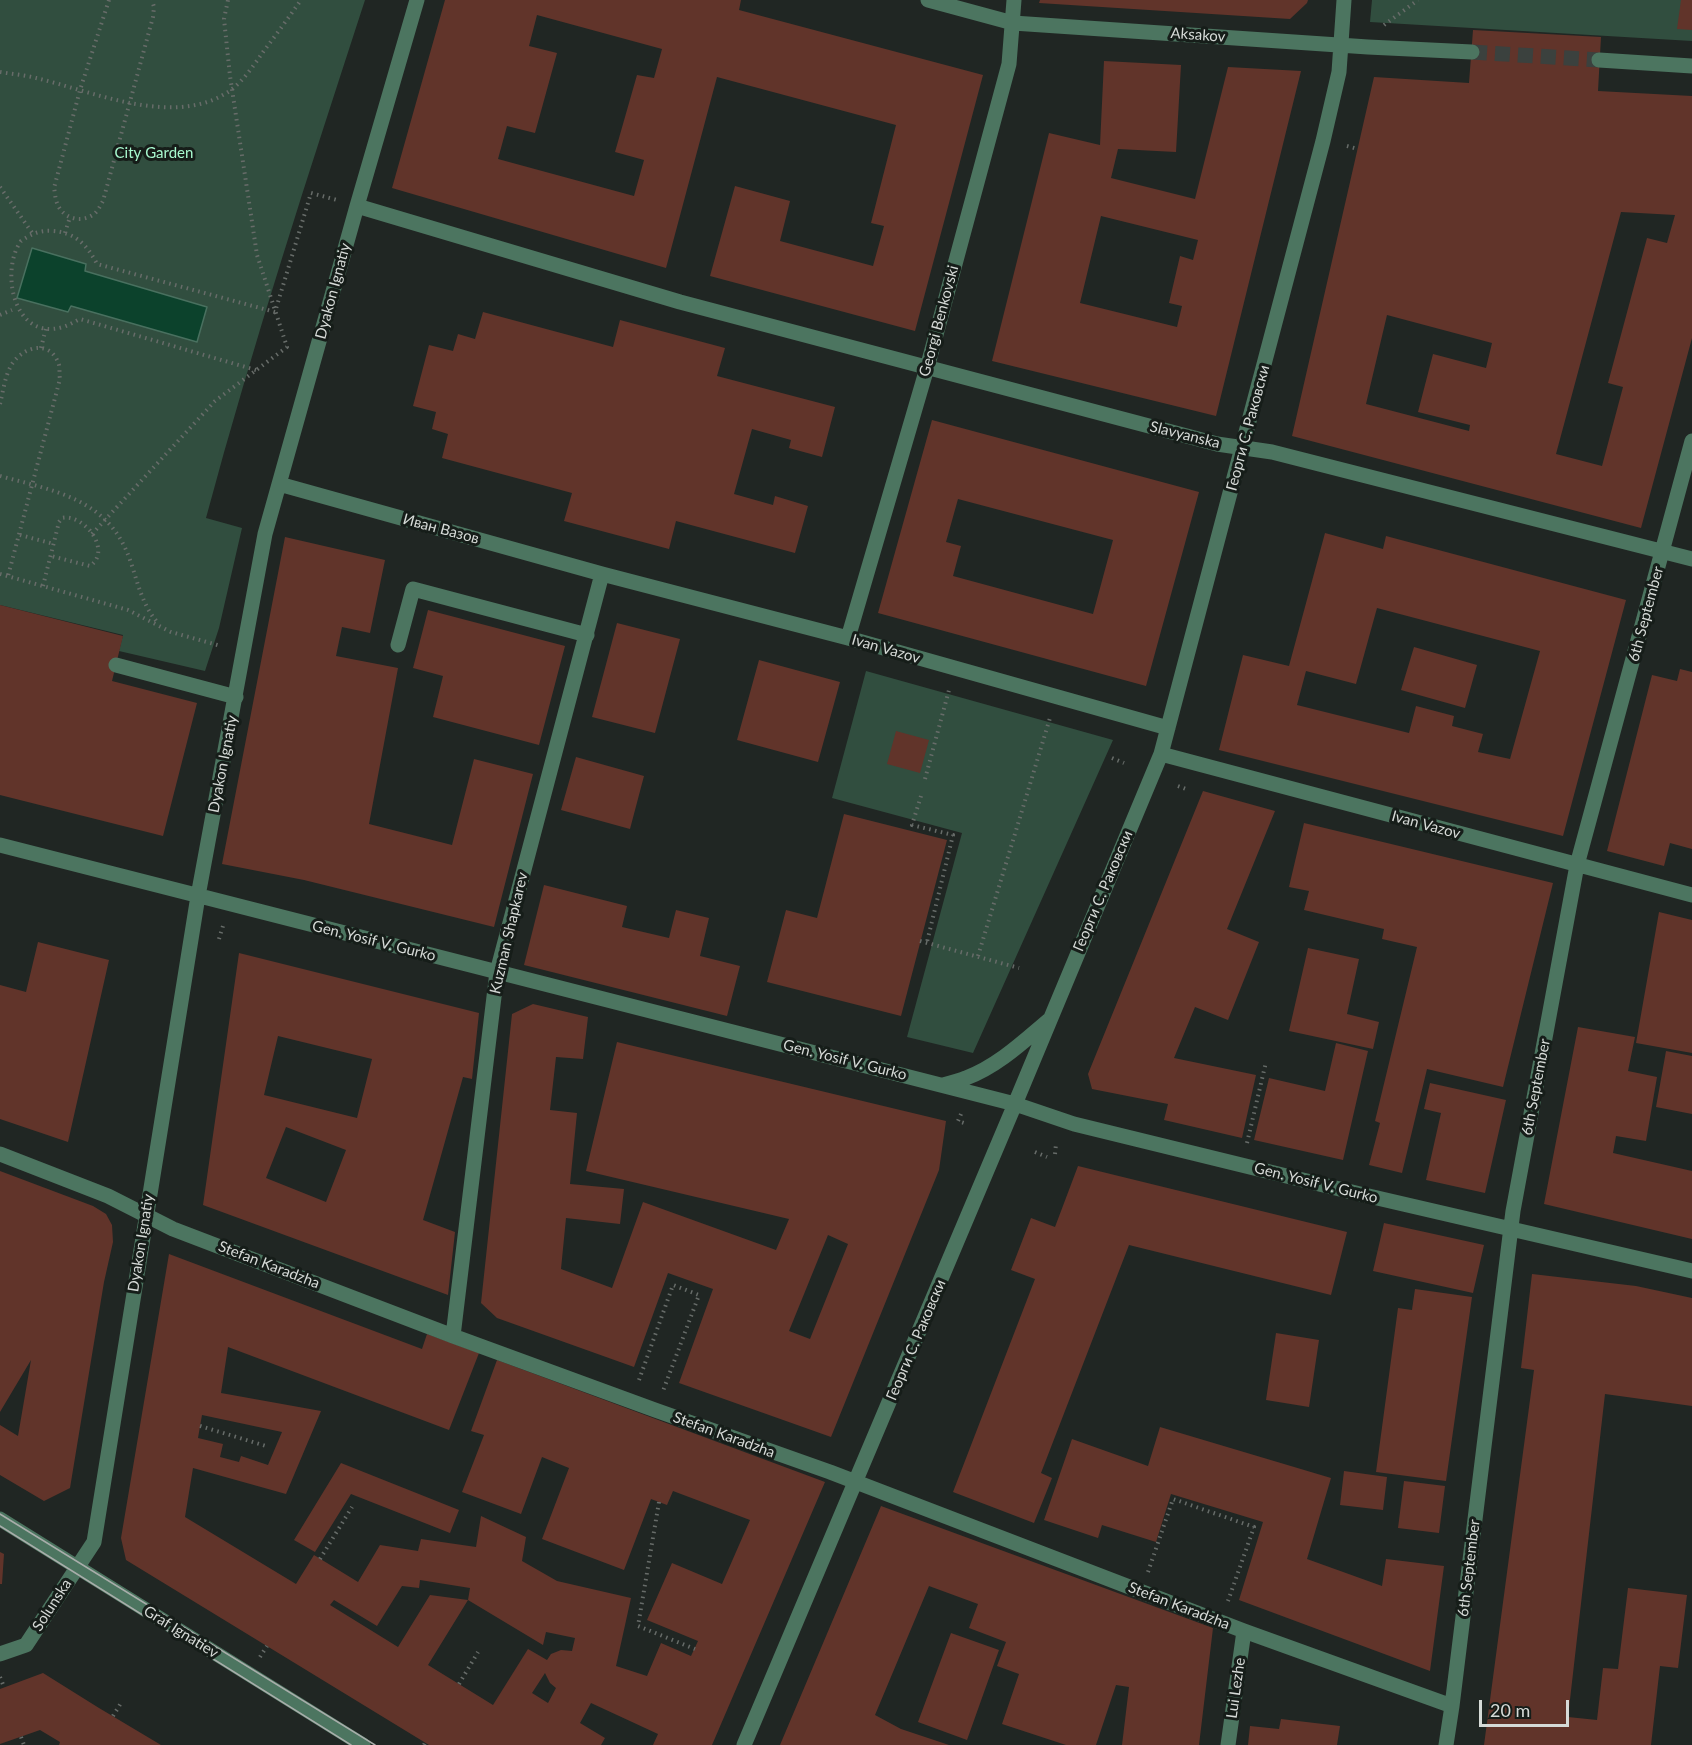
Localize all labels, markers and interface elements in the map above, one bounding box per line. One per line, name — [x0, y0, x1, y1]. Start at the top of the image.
street label: Aksakov — [1170, 24, 1226, 46]
park label: City Garden — [115, 144, 193, 162]
street label: Dyakon Ignatiy — [312, 241, 354, 341]
street label: Georgi Benkovski — [915, 263, 963, 379]
street label: Георги С. Раковски — [1223, 363, 1273, 493]
street label: Slavyanska — [1148, 418, 1222, 452]
street label: Иван Вазов — [401, 510, 481, 548]
street label: 6th September — [1625, 564, 1667, 664]
street label: Ivan Vazov — [850, 631, 922, 667]
street label: Dyakon Ignatiy — [205, 714, 241, 814]
street label: Ivan Vazov — [1390, 807, 1462, 843]
street label: Георги С. Раковски — [1069, 828, 1137, 954]
street label: Kuzman Shapkarev — [486, 870, 532, 996]
street label: Gen. Yosif V. Gurko — [310, 917, 438, 965]
street label: Gen. Yosif V. Gurko — [781, 1036, 909, 1084]
street label: 6th September — [1518, 1037, 1554, 1137]
street label: Gen. Yosif V. Gurko — [1252, 1159, 1380, 1207]
street label: Dyakon Ignatiy — [124, 1193, 158, 1293]
street label: Stefan Karadzha — [216, 1237, 322, 1293]
street label: Георги С. Раковски — [882, 1277, 950, 1403]
street label: Stefan Karadzha — [671, 1408, 777, 1462]
street label: 6th September — [1454, 1518, 1484, 1618]
street label: Solunska — [29, 1576, 75, 1634]
street label: Stefan Karadzha — [1126, 1578, 1232, 1634]
street label: Graf Ignatiev — [140, 1602, 222, 1662]
street label: Lui Lezhe — [1223, 1656, 1249, 1720]
scale bar — [1482, 1688, 1572, 1726]
text: 20 m — [1490, 1699, 1530, 1721]

